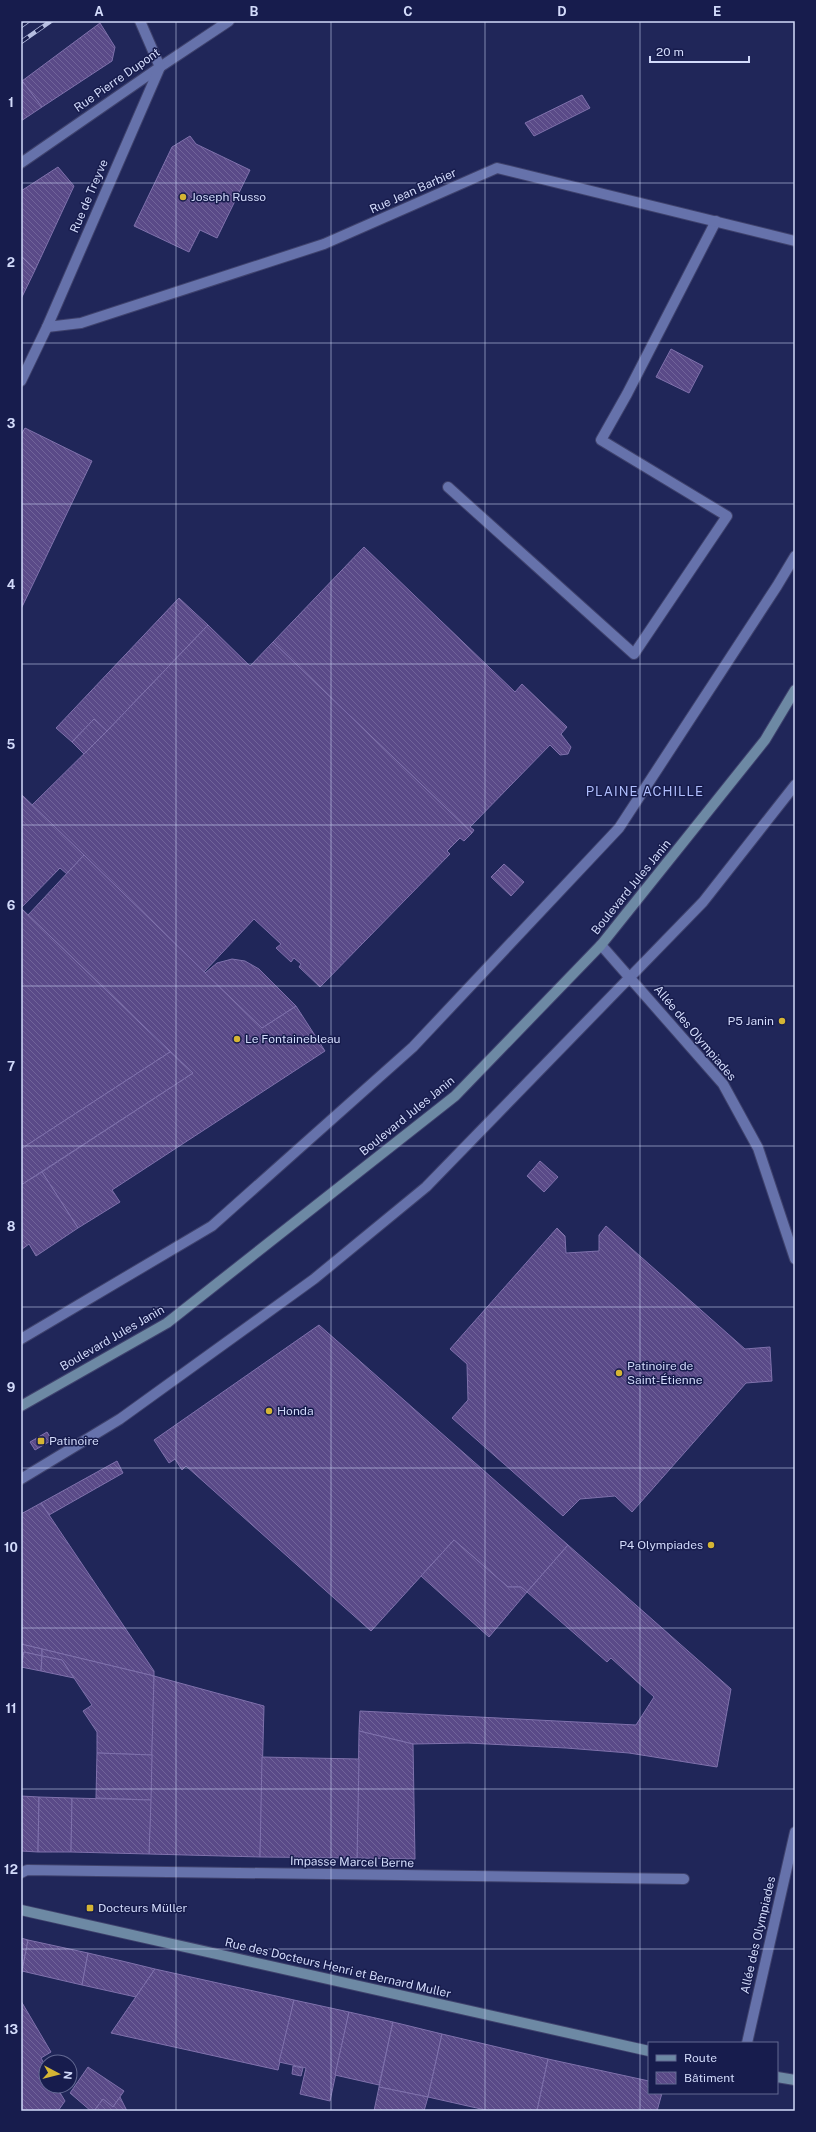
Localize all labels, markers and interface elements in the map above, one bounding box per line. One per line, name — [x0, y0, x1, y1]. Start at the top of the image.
text: A — [94, 4, 104, 19]
text: B — [250, 4, 259, 19]
text: C — [403, 4, 413, 19]
text: D — [557, 4, 567, 19]
text: E — [713, 4, 721, 19]
scale bar — [650, 38, 749, 64]
street label: Rue Pierre Dupont — [71, 45, 163, 115]
text: 20 m — [656, 45, 684, 59]
text: 1 — [8, 95, 14, 110]
street label: Rue de Treyve — [67, 157, 111, 235]
street label: Rue Jean Barbier — [367, 165, 459, 216]
place label: Joseph Russo — [191, 190, 266, 204]
marker: Joseph Russo — [178, 192, 188, 202]
text: 2 — [7, 255, 15, 270]
text: 3 — [7, 416, 16, 431]
text: 4 — [7, 577, 16, 592]
text: 5 — [7, 737, 16, 752]
district label: PLAINE ACHILLE — [586, 784, 704, 799]
street label: Boulevard Jules Janin — [588, 837, 674, 937]
text: 6 — [7, 898, 16, 913]
street label: Allée des Olympiades — [651, 982, 739, 1084]
place label: P5 Janin — [728, 1014, 774, 1028]
marker: P5 Janin — [777, 1016, 787, 1026]
place label: Le Fontainebleau — [245, 1032, 341, 1046]
marker: Le Fontainebleau — [232, 1034, 242, 1044]
text: 7 — [7, 1059, 15, 1074]
street label: Boulevard Jules Janin — [357, 1073, 457, 1159]
text: 8 — [7, 1219, 16, 1234]
street label: Boulevard Jules Janin — [57, 1302, 167, 1374]
place label: Patinoire de Saint-Étienne — [627, 1359, 703, 1387]
marker: Patinoire de Saint-Étienne — [614, 1368, 624, 1378]
text: 9 — [7, 1380, 15, 1395]
place label: Honda — [277, 1404, 314, 1418]
marker: Honda — [264, 1406, 274, 1416]
place label: Patinoire — [49, 1434, 99, 1448]
marker: Patinoire — [36, 1436, 46, 1446]
place label: P4 Olympiades — [619, 1538, 703, 1552]
text: 10 — [4, 1540, 18, 1555]
marker: P4 Olympiades — [706, 1540, 716, 1550]
text: 11 — [5, 1701, 17, 1716]
street label: Impasse Marcel Berne — [290, 1854, 414, 1870]
text: 12 — [4, 1862, 18, 1877]
street label: Allée des Olympiades — [738, 1875, 778, 1995]
place label: Docteurs Müller — [98, 1901, 188, 1915]
marker: Docteurs Müller — [85, 1903, 95, 1913]
street label: Rue des Docteurs Henri et Bernard Muller — [224, 1935, 453, 2001]
text: 13 — [4, 2022, 18, 2037]
legend — [648, 2042, 778, 2094]
text: Route — [684, 2051, 717, 2065]
north arrow — [38, 2054, 78, 2094]
text: N — [61, 2070, 74, 2080]
text: Bâtiment — [684, 2071, 735, 2085]

